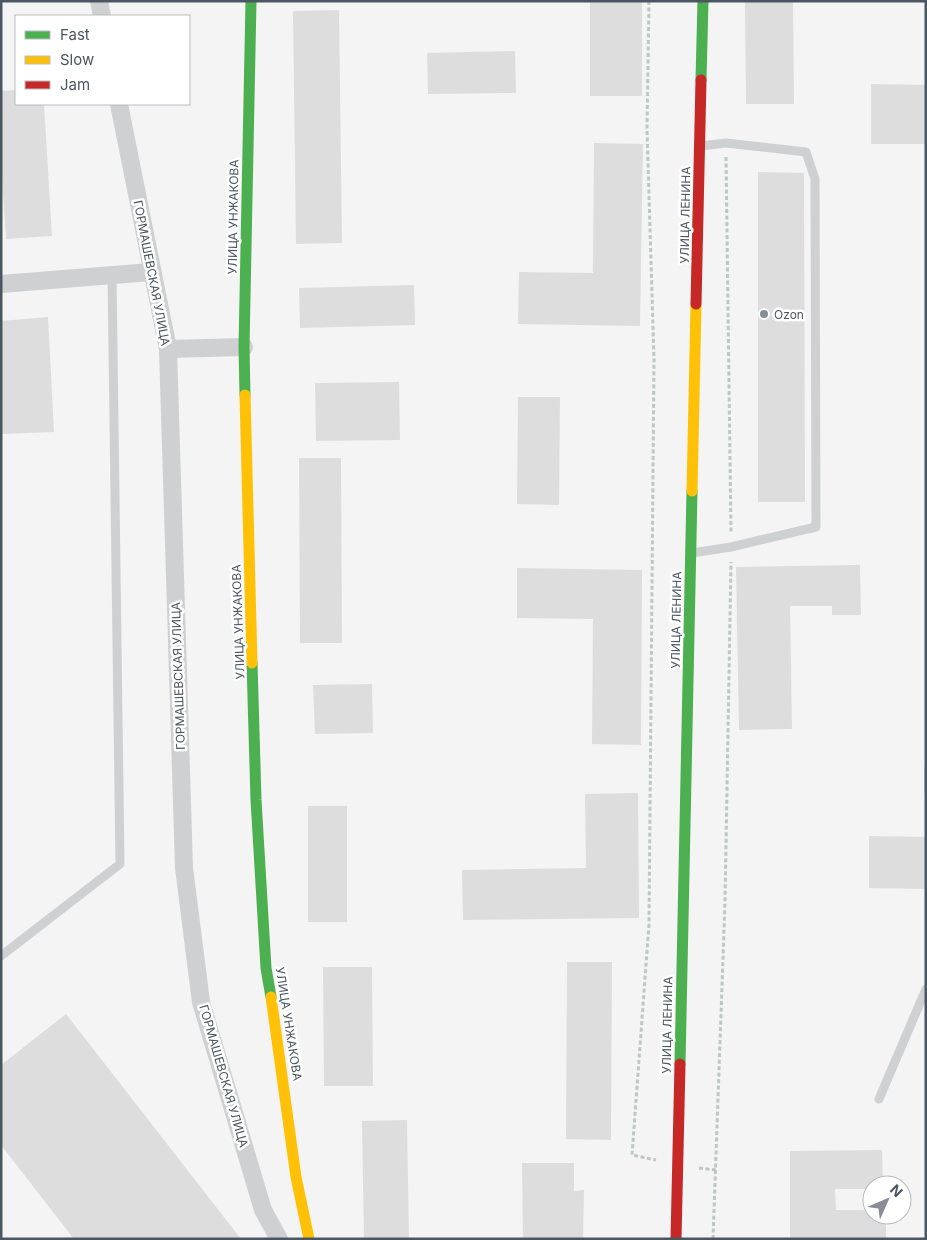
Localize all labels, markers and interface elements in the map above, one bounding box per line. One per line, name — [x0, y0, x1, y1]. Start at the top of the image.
legend — [15, 15, 190, 105]
text: Fast — [60, 25, 90, 44]
text: Slow — [60, 50, 94, 69]
text: Jam — [60, 75, 90, 94]
street label: УЛИЦА УНЖАКОВА — [224, 159, 242, 275]
street label: УЛИЦА ЛЕНИНА — [677, 166, 693, 264]
street label: ГОРМАШЕВСКАЯ УЛИЦА — [131, 199, 173, 347]
place label: Ozon — [774, 307, 804, 322]
marker: Ozon — [758, 308, 770, 320]
street label: УЛИЦА УНЖАКОВА — [228, 564, 248, 680]
street label: УЛИЦА ЛЕНИНА — [668, 571, 684, 669]
street label: ГОРМАШЕВСКАЯ УЛИЦА — [168, 602, 188, 750]
street label: УЛИЦА УНЖАКОВА — [273, 966, 305, 1082]
street label: УЛИЦА ЛЕНИНА — [659, 976, 675, 1074]
street label: ГОРМАШЕВСКАЯ УЛИЦА — [196, 1003, 252, 1149]
north arrow — [862, 1175, 912, 1225]
text: N — [887, 1181, 906, 1200]

